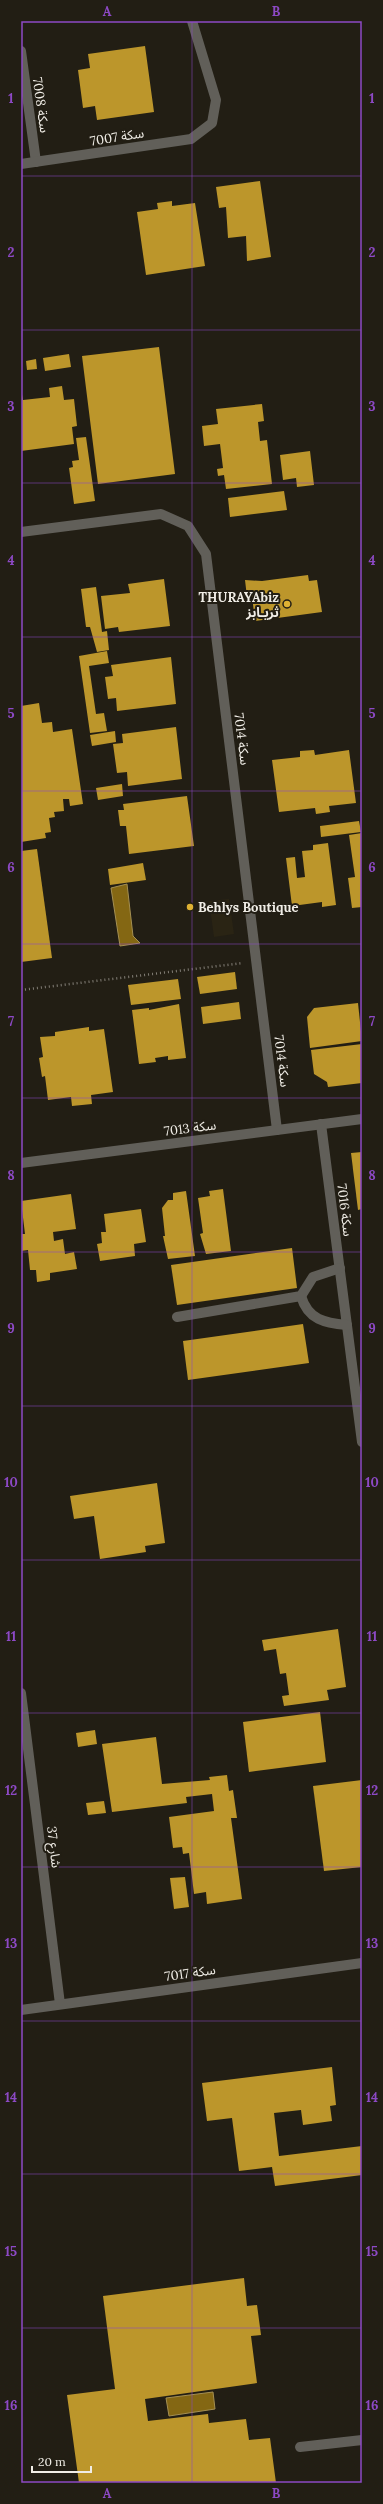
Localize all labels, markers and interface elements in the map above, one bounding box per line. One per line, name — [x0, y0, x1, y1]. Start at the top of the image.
text: A — [103, 3, 112, 20]
text: B — [272, 3, 281, 20]
street label: سكة 7008 — [29, 76, 53, 134]
text: 1 — [8, 90, 14, 107]
text: 1 — [369, 90, 375, 107]
street label: سكة 7007 — [89, 124, 145, 150]
text: 2 — [8, 244, 15, 261]
text: 2 — [369, 244, 376, 261]
text: 3 — [7, 398, 15, 415]
text: 3 — [368, 398, 376, 415]
text: 4 — [7, 552, 15, 569]
text: 4 — [368, 552, 376, 569]
place label: THURAYAbiz ثريـابز — [199, 589, 279, 621]
marker: THURAYAbiz ثريـابز — [282, 599, 292, 609]
text: 5 — [7, 705, 15, 722]
text: 5 — [368, 705, 376, 722]
street label: سكة 7014 — [230, 712, 254, 766]
text: 6 — [7, 859, 15, 876]
text: 6 — [368, 859, 376, 876]
place label: Behlys Boutique — [198, 899, 299, 916]
marker: Behlys Boutique — [185, 902, 195, 912]
text: 7 — [8, 1013, 14, 1030]
text: 7 — [369, 1013, 375, 1030]
street label: سكة 7014 — [270, 1034, 294, 1088]
street label: سكة 7013 — [163, 1116, 217, 1140]
text: 8 — [7, 1167, 15, 1184]
text: 8 — [368, 1167, 376, 1184]
street label: سكة 7016 — [333, 1183, 357, 1237]
text: 9 — [7, 1320, 15, 1337]
text: 9 — [368, 1320, 376, 1337]
text: 10 — [4, 1474, 18, 1491]
text: 10 — [365, 1474, 379, 1491]
text: 11 — [6, 1628, 16, 1645]
text: 11 — [367, 1628, 377, 1645]
text: 12 — [5, 1782, 17, 1799]
text: 12 — [366, 1782, 378, 1799]
street label: شارع 37 — [41, 1825, 65, 1869]
text: 13 — [5, 1935, 17, 1952]
text: 13 — [366, 1935, 378, 1952]
street label: سكة 7017 — [163, 1961, 217, 1985]
text: 14 — [5, 2089, 17, 2106]
text: 14 — [366, 2089, 378, 2106]
text: 15 — [5, 2243, 17, 2260]
text: 15 — [366, 2243, 378, 2260]
text: 16 — [5, 2397, 17, 2414]
text: 16 — [366, 2397, 378, 2414]
scale bar — [32, 2448, 91, 2474]
text: 20 m — [38, 2454, 66, 2469]
text: A — [103, 2485, 112, 2502]
text: B — [272, 2485, 281, 2502]

